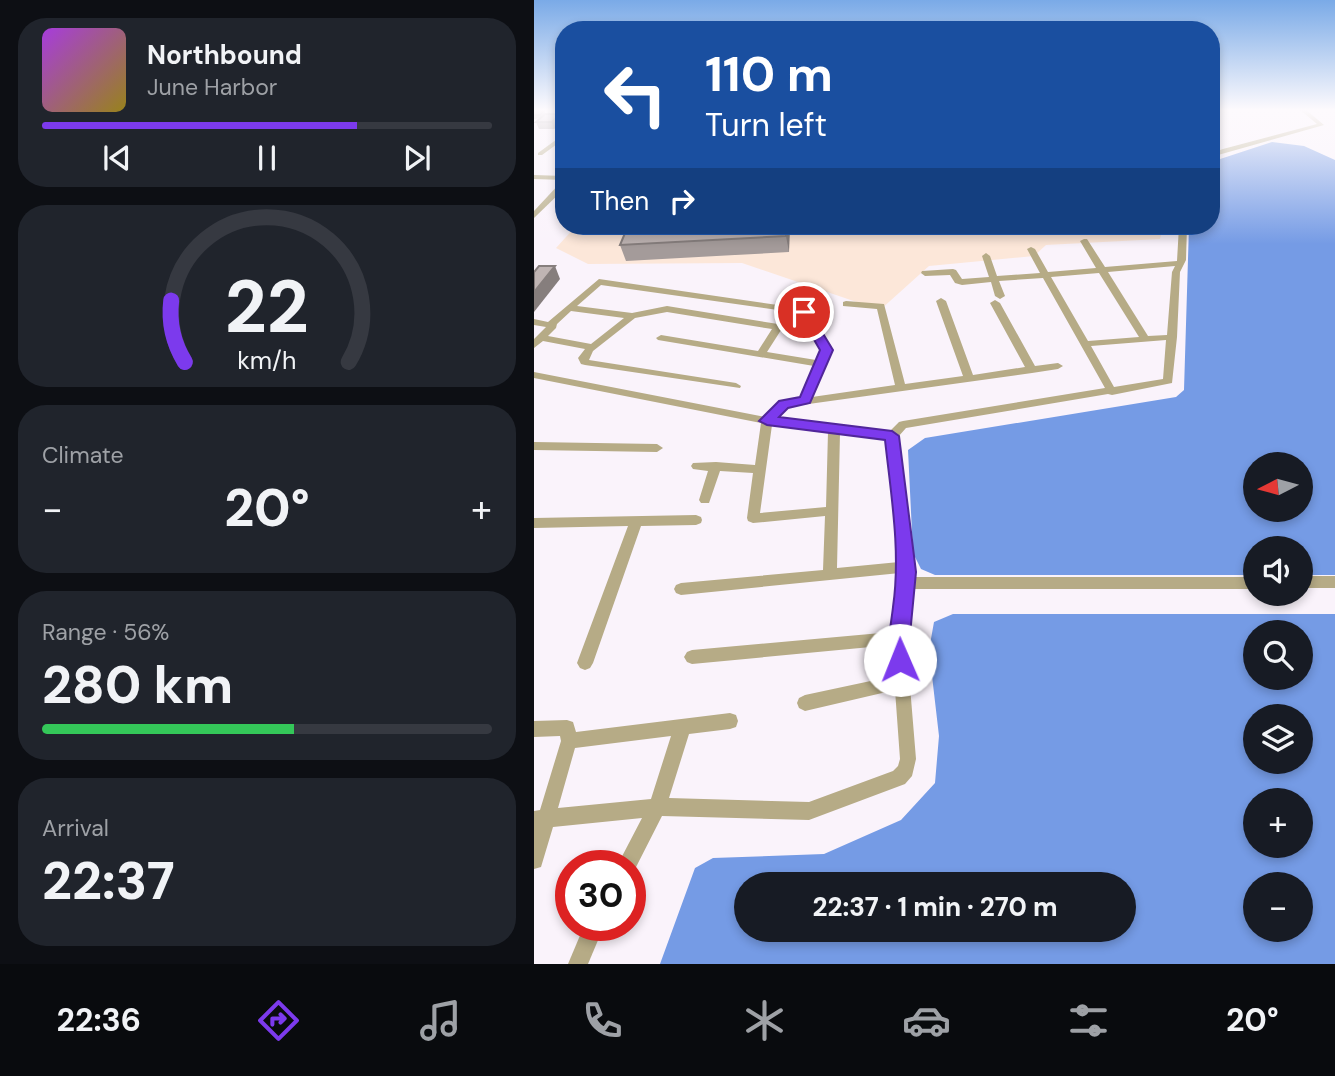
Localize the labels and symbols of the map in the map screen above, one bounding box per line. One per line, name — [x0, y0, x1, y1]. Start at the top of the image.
pin — [774, 282, 834, 342]
north arrow — [1243, 452, 1313, 522]
position arrow — [863, 623, 937, 697]
speed limit sign: 30 — [555, 850, 646, 941]

